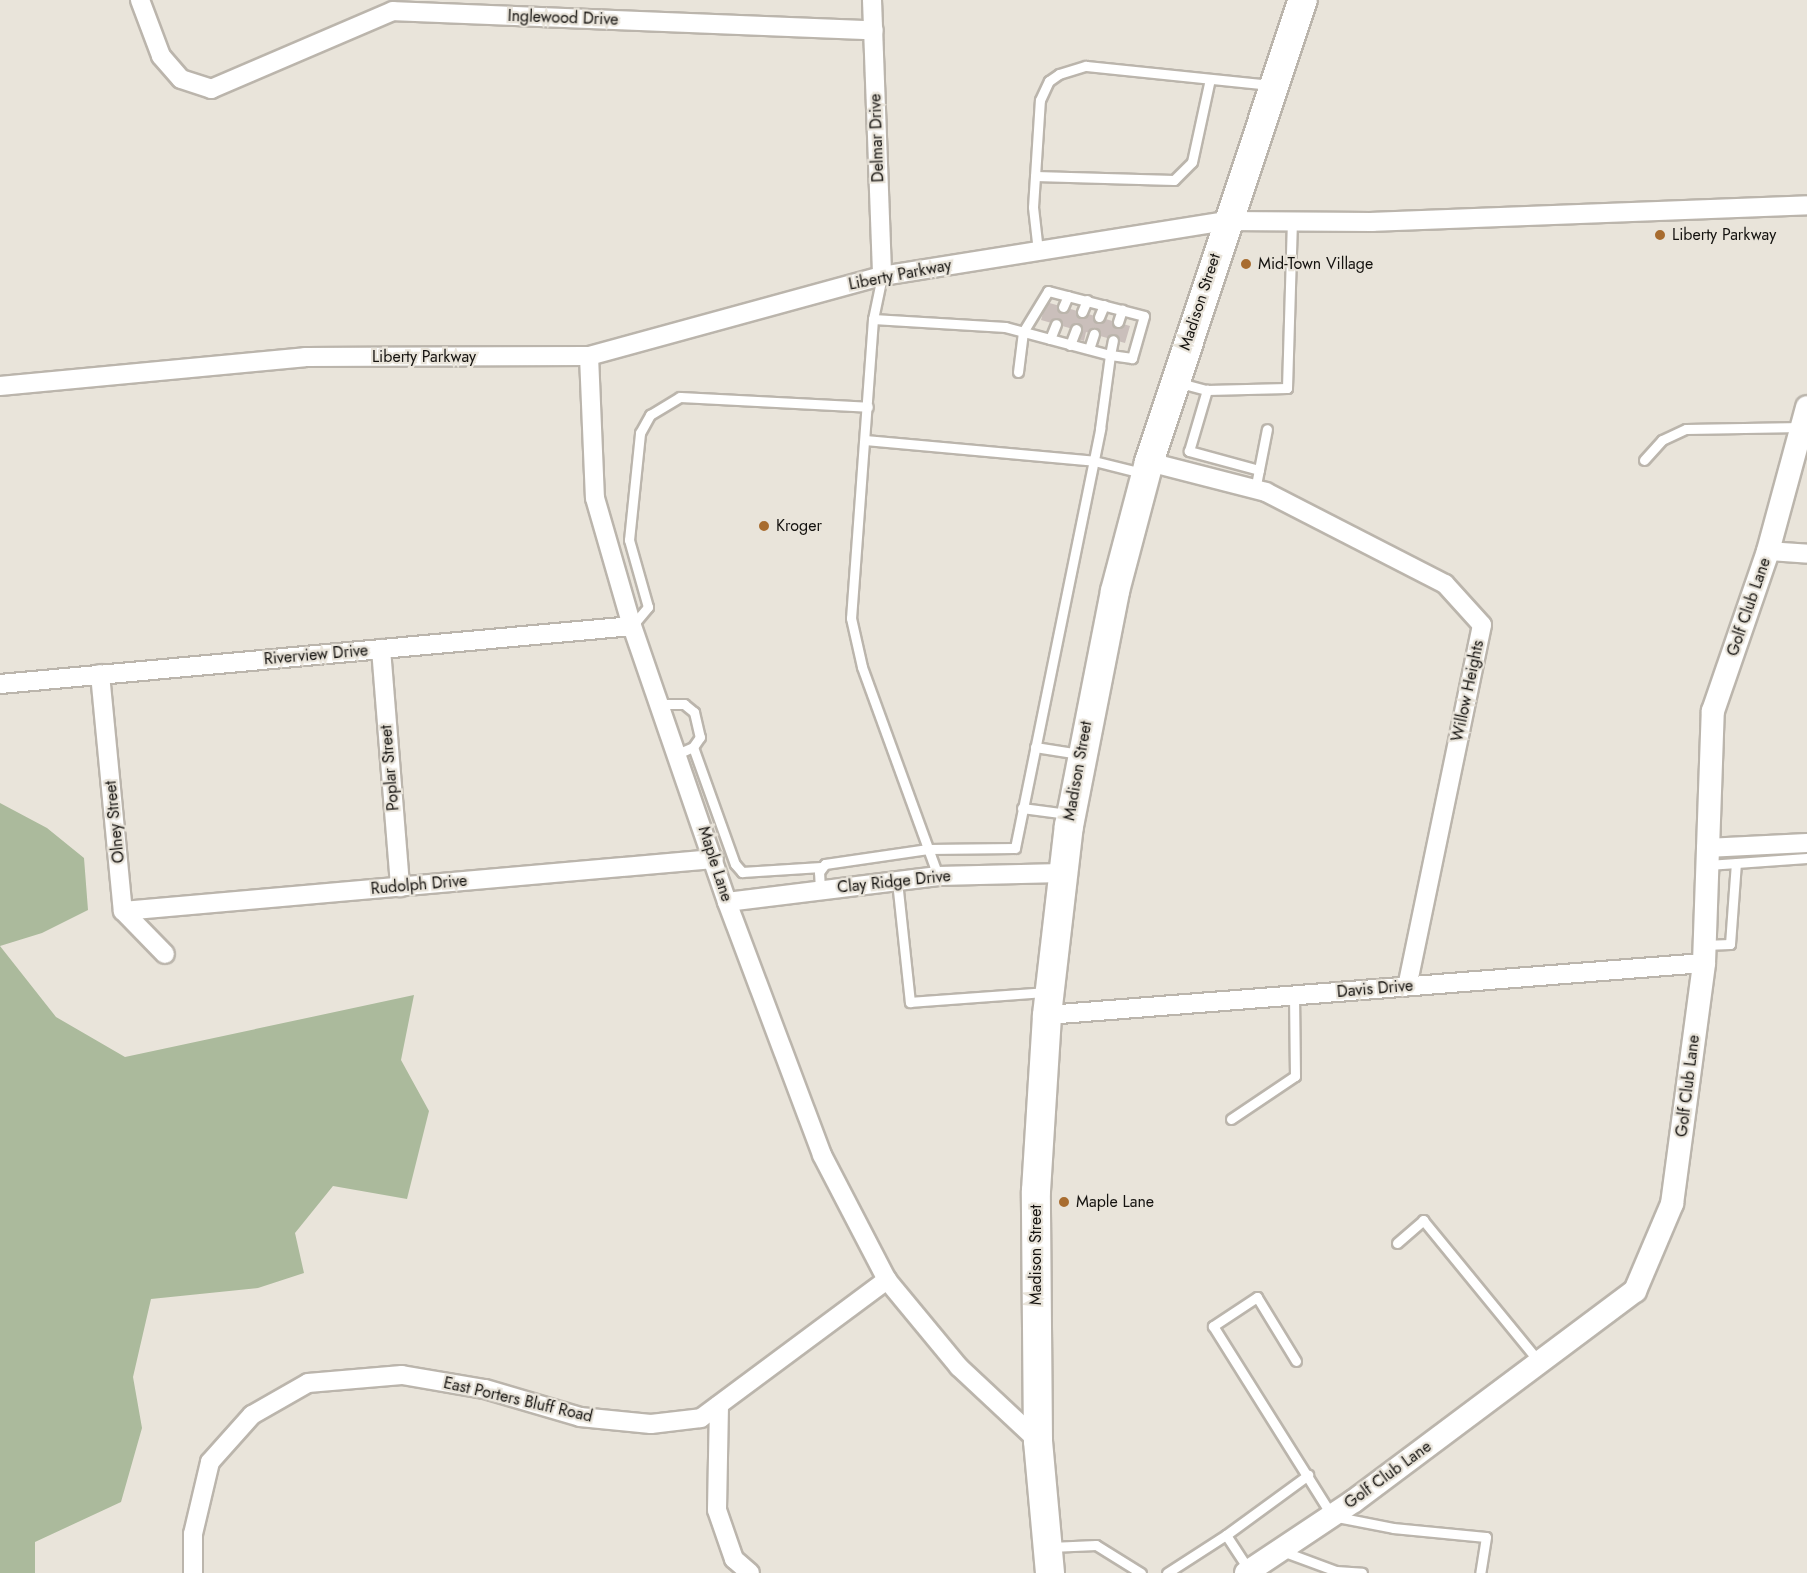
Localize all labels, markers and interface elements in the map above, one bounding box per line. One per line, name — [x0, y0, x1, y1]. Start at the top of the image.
street label: Inglewood Drive — [507, 6, 619, 30]
street label: Delmar Drive — [866, 93, 888, 183]
place label: Liberty Parkway — [1672, 225, 1776, 245]
marker: Liberty Parkway — [1653, 228, 1667, 242]
street label: Madison Street — [1175, 251, 1225, 353]
place label: Mid-Town Village — [1258, 254, 1373, 274]
street label: Liberty Parkway — [847, 256, 953, 294]
marker: Mid-Town Village — [1239, 257, 1253, 271]
street label: Liberty Parkway — [372, 347, 476, 367]
place label: Kroger — [776, 516, 822, 536]
marker: Kroger — [757, 519, 771, 533]
street label: Golf Club Lane — [1723, 555, 1775, 659]
street label: Willow Heights — [1448, 639, 1488, 743]
street label: Riverview Drive — [263, 641, 369, 669]
street label: Madison Street — [1060, 720, 1096, 822]
street label: Poplar Street — [377, 724, 403, 812]
street label: Olney Street — [101, 780, 129, 864]
street label: Maple Lane — [694, 824, 736, 904]
street label: Clay Ridge Drive — [836, 866, 952, 898]
street label: Rudolph Drive — [370, 871, 468, 899]
street label: Davis Drive — [1336, 976, 1414, 1002]
street label: Golf Club Lane — [1672, 1034, 1704, 1138]
place label: Maple Lane — [1076, 1192, 1154, 1212]
marker: Maple Lane — [1057, 1195, 1071, 1209]
street label: Madison Street — [1026, 1205, 1046, 1305]
street label: East Porters Bluff Road — [442, 1374, 594, 1426]
street label: Golf Club Lane — [1341, 1437, 1435, 1513]

